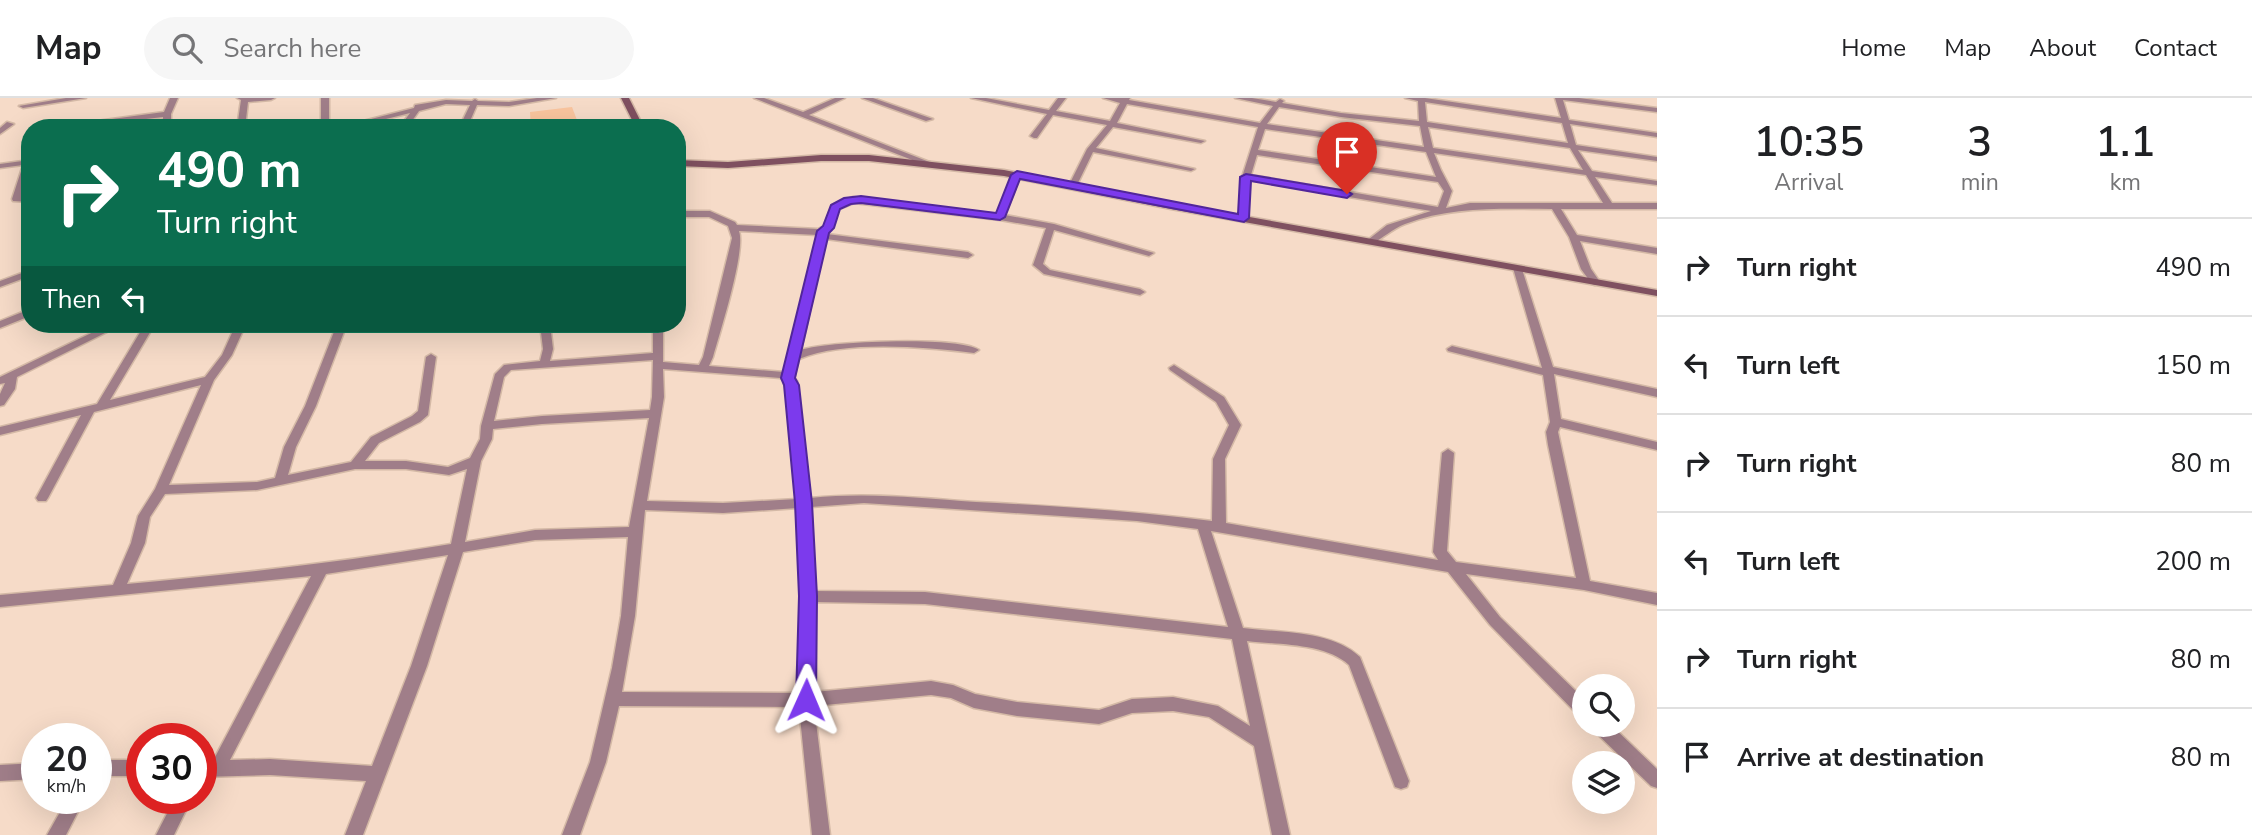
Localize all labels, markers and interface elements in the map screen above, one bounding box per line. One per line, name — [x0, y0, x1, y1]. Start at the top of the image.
search box — [144, 17, 634, 80]
text: Map — [35, 26, 102, 71]
icon: search — [168, 29, 206, 67]
text: Search here — [224, 31, 361, 66]
text: Home — [1841, 32, 1906, 64]
text: Map — [1944, 32, 1991, 64]
text: About — [2029, 32, 2096, 64]
text: Contact — [2134, 32, 2217, 64]
text: 10:35 — [1753, 114, 1864, 171]
text: 3 — [1967, 114, 1992, 171]
text: 1.1 — [2095, 114, 2156, 171]
pin — [1317, 122, 1377, 194]
icon: arrive — [1328, 133, 1366, 171]
text: 490 m — [157, 137, 301, 204]
icon: right — [42, 147, 133, 238]
text: Arrival — [1774, 167, 1843, 198]
text: min — [1961, 167, 1999, 198]
text: km — [2110, 167, 2141, 198]
text: Turn right — [157, 201, 297, 244]
icon: right — [1678, 248, 1716, 286]
text: Turn right — [1737, 250, 1856, 285]
text: 490 m — [2155, 250, 2231, 285]
icon: left — [115, 280, 153, 318]
text: Then — [42, 282, 101, 317]
icon: left — [1678, 346, 1716, 384]
text: Turn left — [1737, 348, 1840, 383]
text: 150 m — [2155, 348, 2231, 383]
icon: right — [1678, 444, 1716, 482]
text: Turn right — [1737, 446, 1856, 481]
text: 80 m — [2171, 446, 2231, 481]
icon: left — [1678, 542, 1716, 580]
text: Turn left — [1737, 544, 1840, 579]
text: 200 m — [2155, 544, 2231, 579]
icon: right — [1678, 640, 1716, 678]
text: Turn right — [1737, 642, 1856, 677]
text: 80 m — [2171, 642, 2231, 677]
position arrow — [769, 663, 843, 737]
map controls — [1572, 674, 1635, 814]
button: search — [1572, 674, 1635, 737]
speed limit sign: 30 — [126, 723, 217, 814]
text: 20 — [45, 736, 88, 783]
icon: arrive — [1678, 738, 1716, 776]
text: Arrive at destination — [1737, 740, 1984, 775]
text: 80 m — [2171, 740, 2231, 775]
button: layers — [1572, 751, 1635, 814]
text: km/h — [47, 774, 86, 798]

